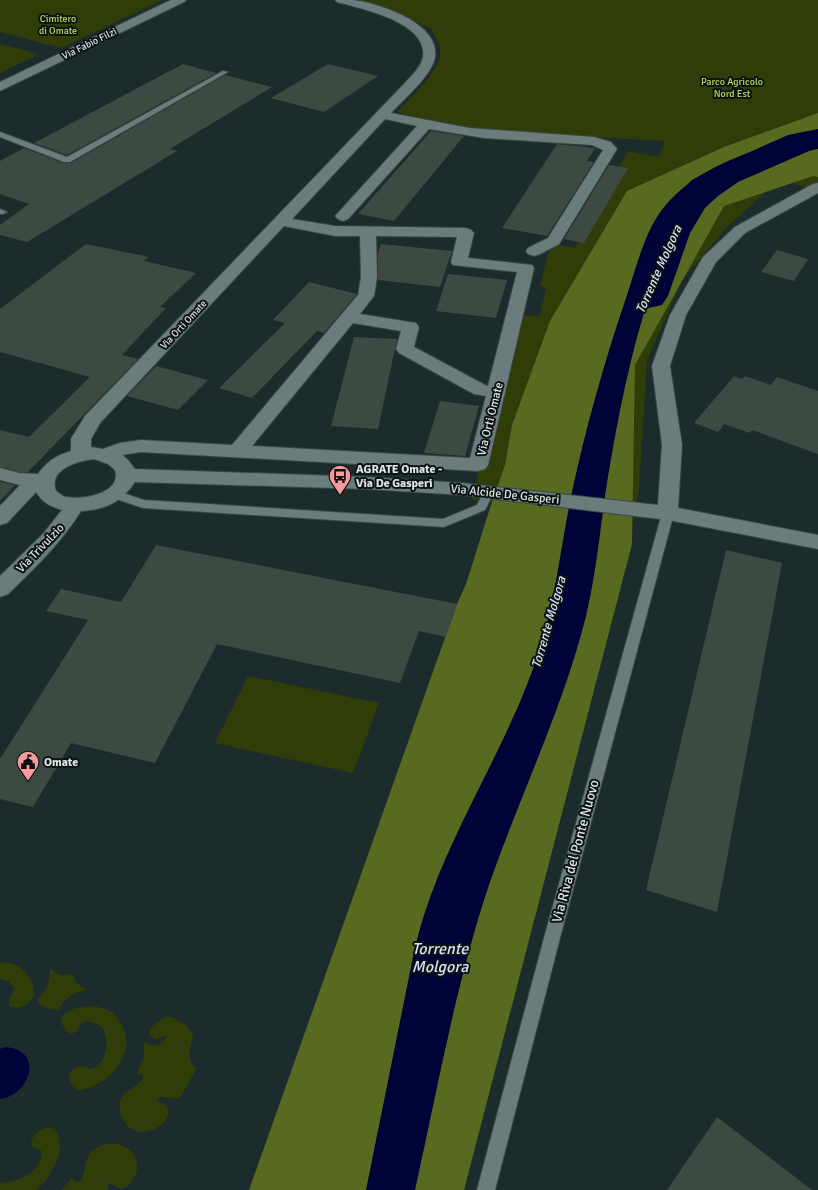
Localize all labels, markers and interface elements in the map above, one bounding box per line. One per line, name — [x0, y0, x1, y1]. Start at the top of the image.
park label: Cimitero di Omate — [39, 13, 77, 37]
street label: Via Fabio Filzi — [60, 26, 119, 62]
park label: Parco Agricolo Nord Est — [701, 76, 763, 100]
water label: Torrente Molgora — [632, 223, 686, 316]
street label: Via Orti Omate — [158, 298, 209, 352]
street label: Via Orti Omate — [474, 381, 507, 457]
place label: AGRATE Omate - Via De Gasperi — [356, 462, 443, 491]
bus stop icon: AGRATE Omate - Via De Gasperi — [327, 463, 353, 496]
street label: Via Alcide De Gasperi — [450, 481, 560, 508]
street label: Via Trivulzio — [13, 521, 67, 576]
water label: Torrente Molgora — [528, 574, 570, 670]
public building icon: Omate — [15, 749, 41, 782]
place label: Omate — [44, 755, 78, 770]
street label: Via Riva del Ponte Nuovo — [548, 778, 603, 924]
water label: Torrente Molgora — [412, 939, 469, 977]

